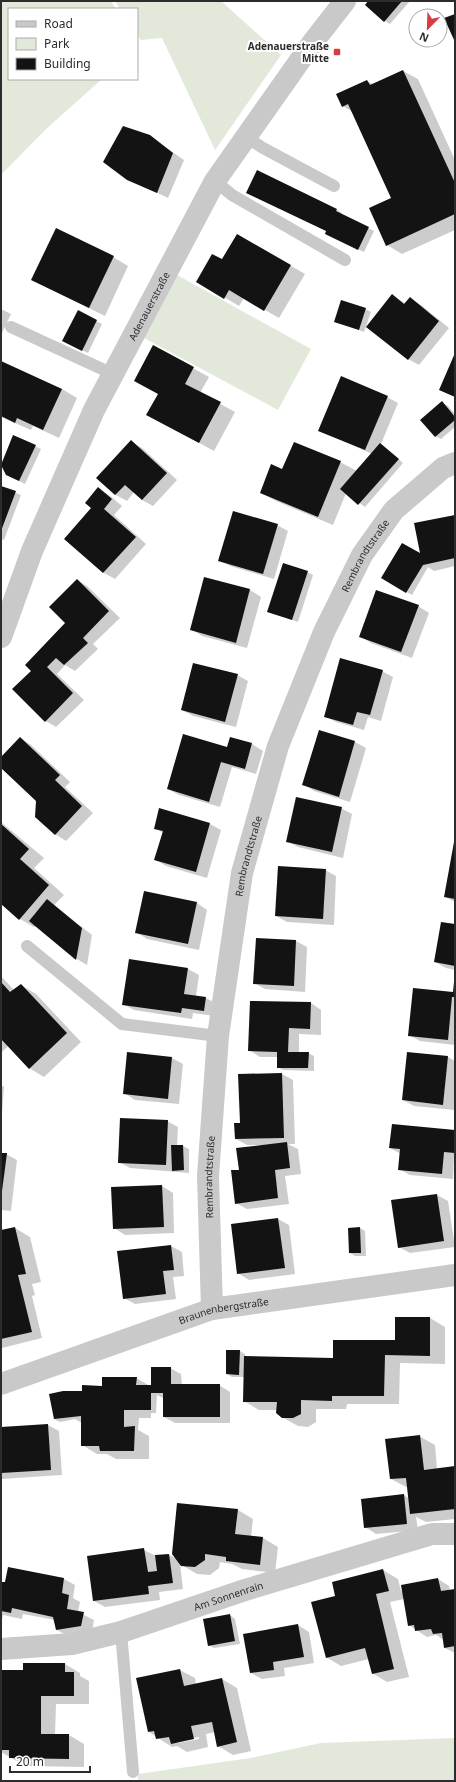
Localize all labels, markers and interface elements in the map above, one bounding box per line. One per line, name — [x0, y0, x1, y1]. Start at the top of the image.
legend — [8, 8, 138, 80]
north arrow — [408, 8, 448, 48]
text: Road — [44, 15, 73, 32]
text: N — [417, 29, 431, 46]
text: Park — [44, 35, 70, 52]
place label: Adenauerstraße Mitte — [248, 39, 329, 65]
marker: Adenauerstraße Mitte — [332, 47, 342, 57]
text: Building — [44, 55, 91, 72]
street label: Adenauerstraße — [125, 269, 173, 343]
street label: Rembrandtstraße — [338, 516, 393, 594]
street label: Rembrandtstraße — [232, 814, 265, 897]
street label: Rembrandtstraße — [201, 1135, 218, 1219]
street label: Braunenbergstraße — [177, 1294, 270, 1327]
street label: Am Sonnenrain — [192, 1578, 265, 1614]
scale bar — [10, 1748, 90, 1774]
text: 20 m — [16, 1753, 44, 1770]

